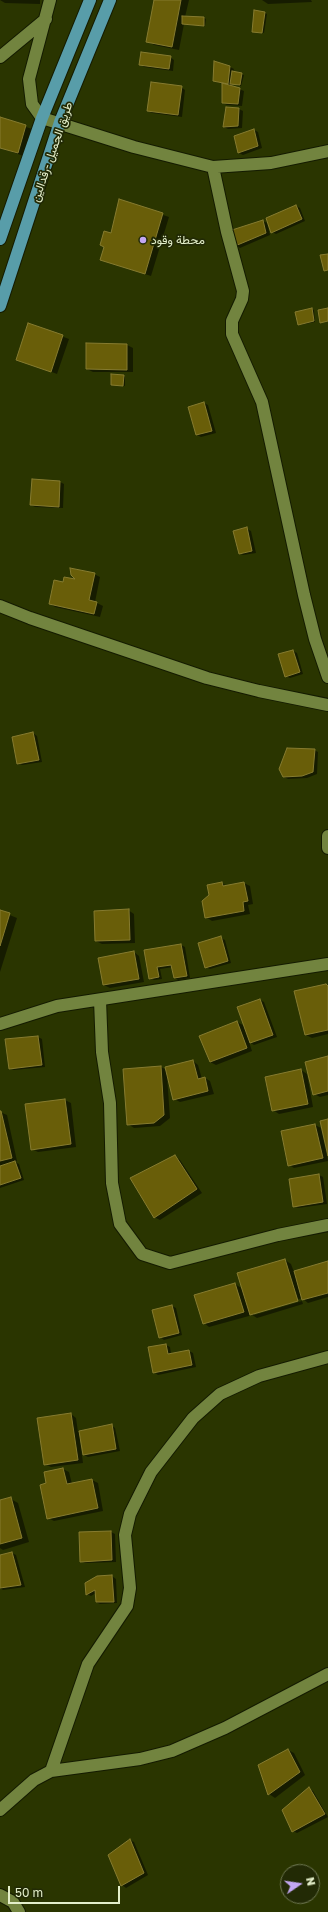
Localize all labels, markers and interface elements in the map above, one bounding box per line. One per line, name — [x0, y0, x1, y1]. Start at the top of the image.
street label: طريق الجميل -رقدالين — [28, 100, 76, 204]
place label: محطة وقود — [151, 233, 205, 247]
marker: محطة وقود — [138, 235, 148, 245]
north arrow — [280, 1864, 320, 1904]
text: N — [304, 1876, 318, 1887]
scale bar — [10, 1878, 122, 1904]
text: 50 m — [15, 1885, 43, 1900]

